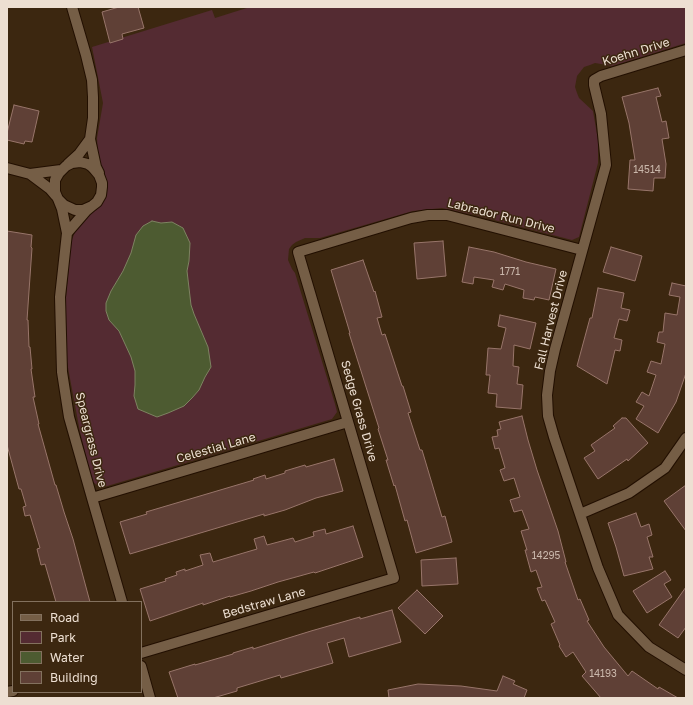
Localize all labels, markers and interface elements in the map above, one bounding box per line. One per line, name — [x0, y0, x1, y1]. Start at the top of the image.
street label: Koehn Drive — [601, 35, 671, 69]
house number: 14514 — [633, 164, 661, 176]
street label: Labrador Run Drive — [446, 196, 556, 236]
house number: 1771 — [500, 266, 520, 278]
street label: Fall Harvest Drive — [532, 268, 570, 372]
street label: Sedge Grass Drive — [338, 359, 380, 463]
street label: Speargrass Drive — [72, 391, 110, 489]
street label: Celestial Lane — [175, 430, 257, 466]
house number: 14295 — [532, 550, 560, 562]
street label: Bedstraw Lane — [221, 584, 307, 622]
legend — [12, 601, 142, 693]
text: Road — [50, 610, 79, 625]
text: Park — [50, 630, 76, 645]
text: Water — [50, 650, 84, 665]
house number: 14193 — [589, 668, 617, 680]
text: Building — [50, 670, 98, 685]

